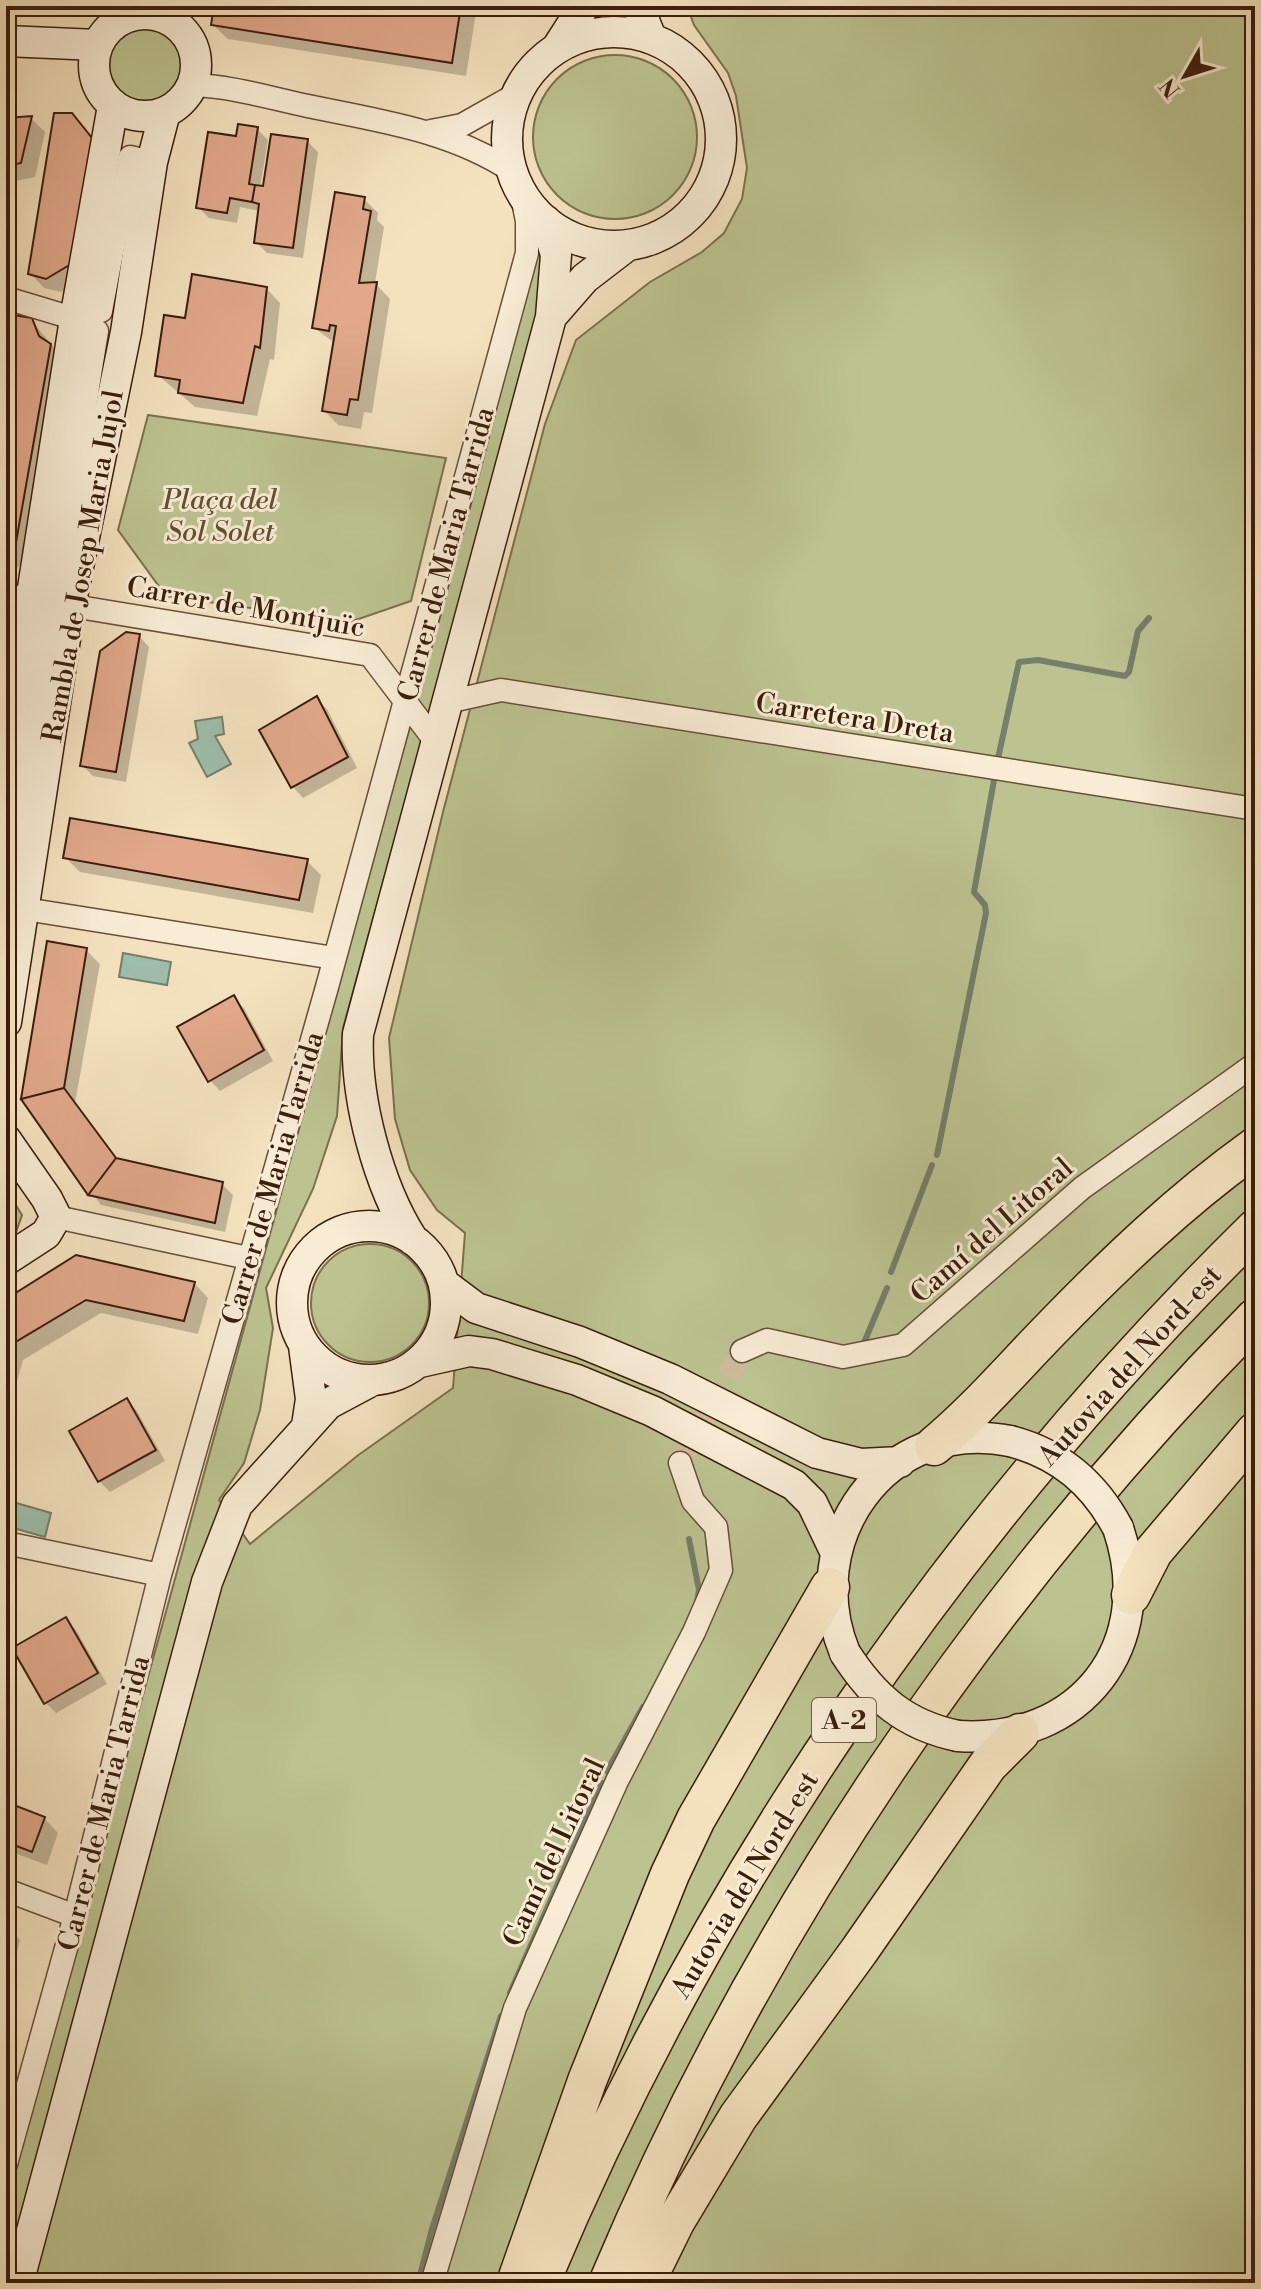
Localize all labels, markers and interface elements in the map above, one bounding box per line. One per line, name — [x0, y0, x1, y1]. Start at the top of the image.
north arrow — [1145, 36, 1225, 116]
text: N — [1154, 72, 1187, 103]
street label: Rambla de Josep Maria Jujol — [35, 388, 132, 745]
street label: Carrer de Maria Tarrida — [390, 403, 503, 705]
park label: Plaça del Sol Solet — [162, 483, 277, 550]
street label: Carrer de Montjuïc — [124, 569, 368, 646]
street label: Carretera Dreta — [753, 686, 957, 752]
street label: Carrer de Maria Tarrida — [215, 1027, 332, 1329]
street label: Camí del Litoral — [903, 1151, 1081, 1311]
street label: Autovia del Nord-est — [1030, 1258, 1230, 1475]
street label: Carrer de Maria Tarrida — [51, 1651, 158, 1955]
road number: A-2 — [812, 1698, 876, 1742]
street label: Camí del Litoral — [495, 1753, 613, 1953]
street label: Autovia del Nord-est — [663, 1765, 827, 2005]

